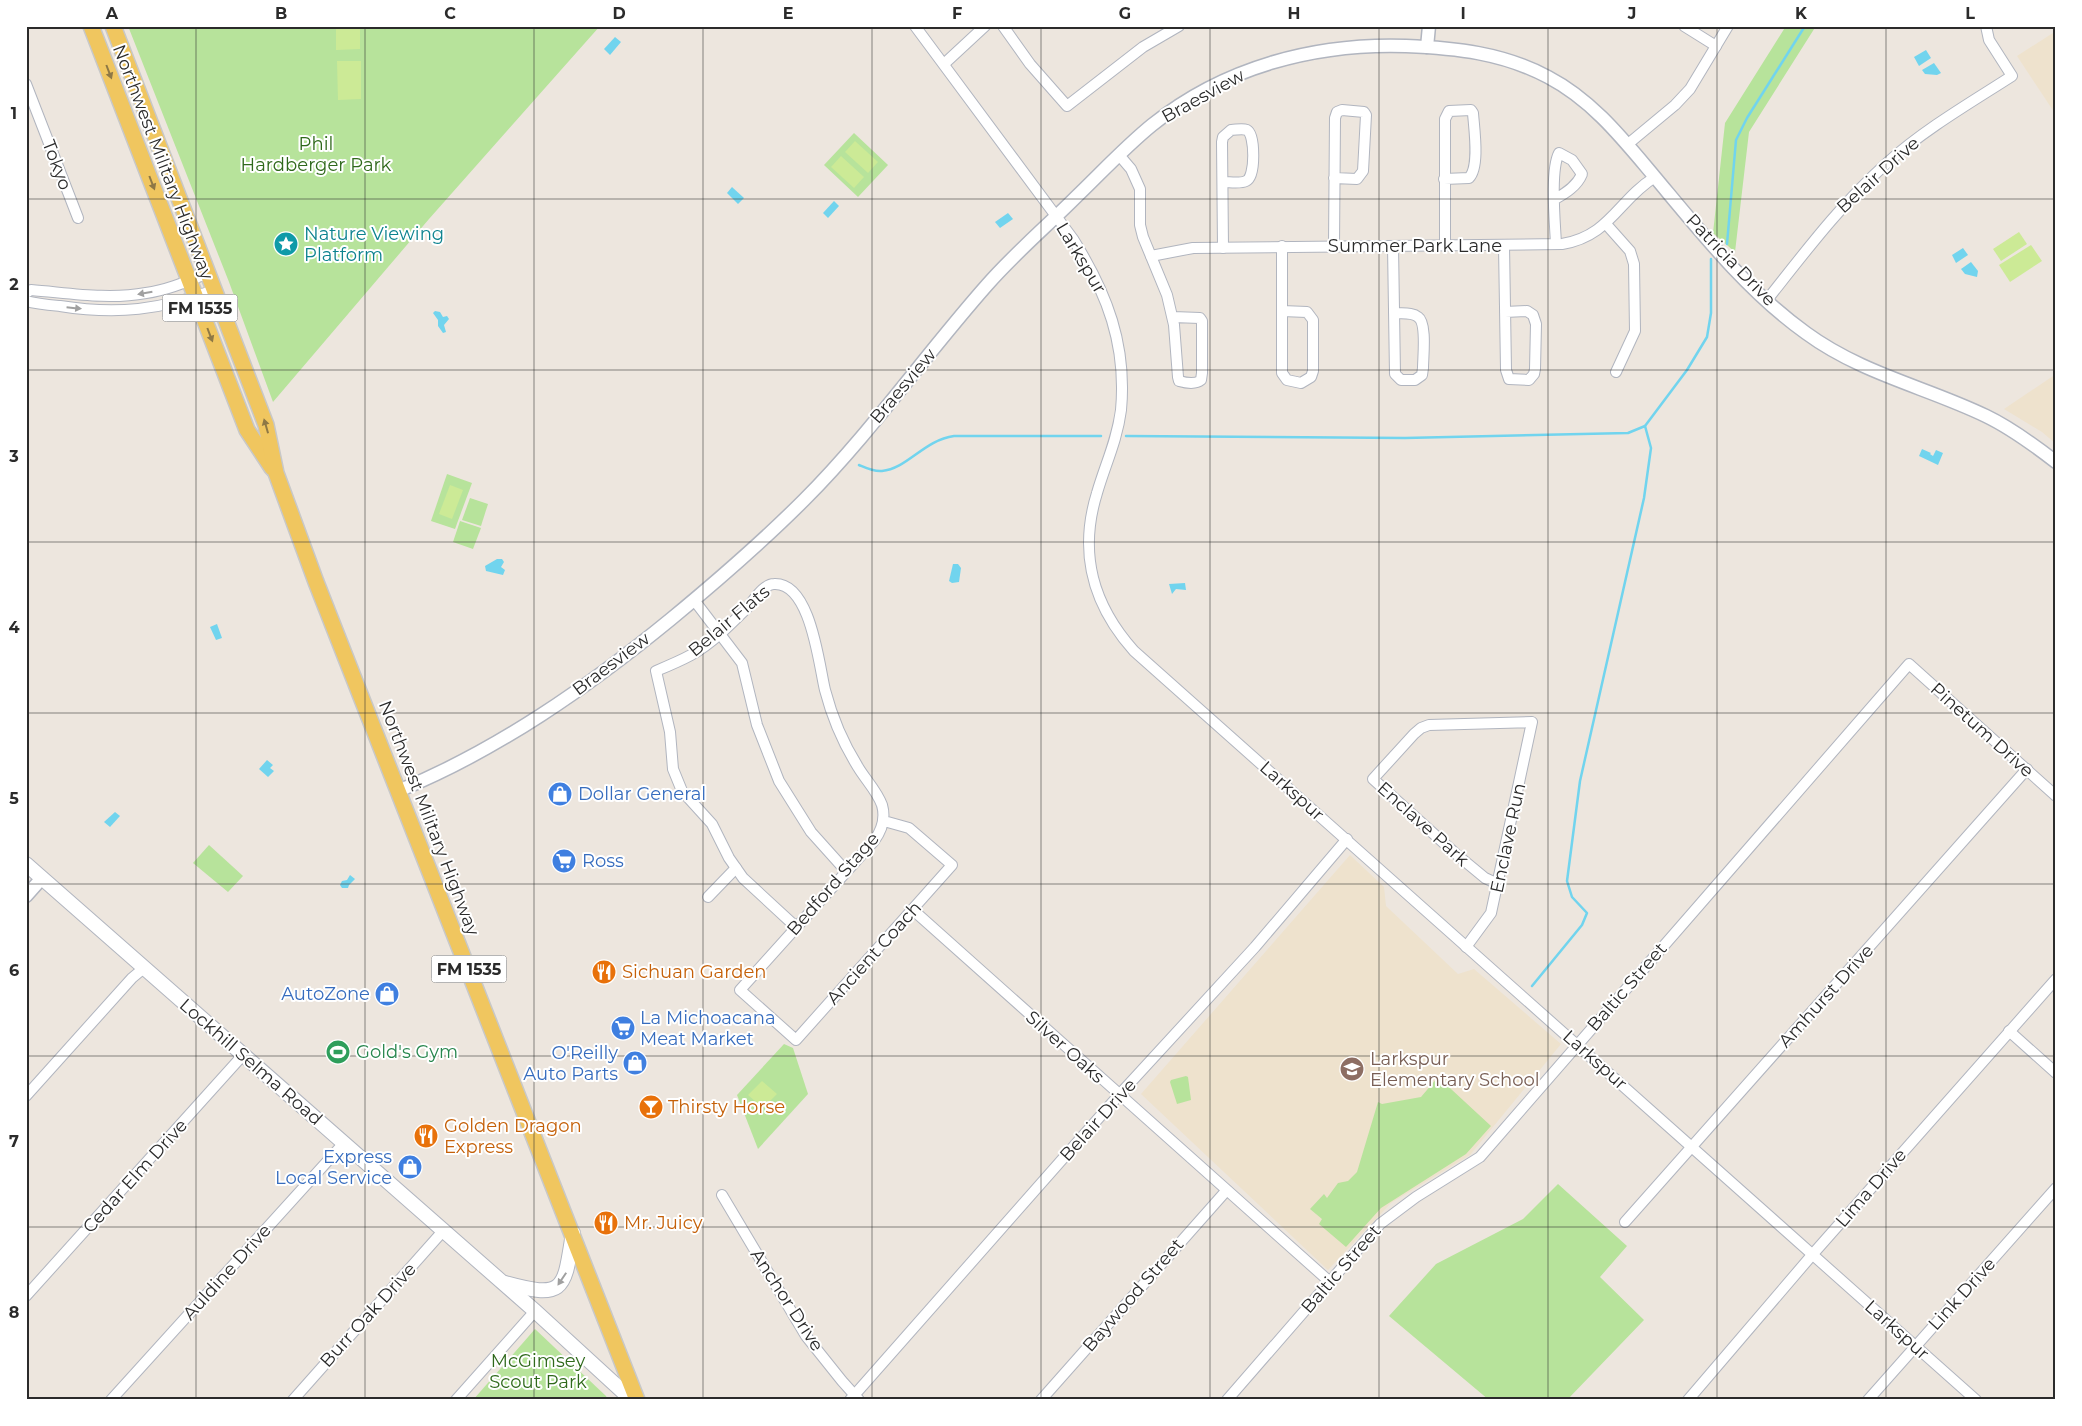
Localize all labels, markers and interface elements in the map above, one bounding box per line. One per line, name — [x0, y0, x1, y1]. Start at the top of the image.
text: A — [105, 4, 119, 23]
text: B — [275, 4, 287, 23]
text: C — [444, 4, 456, 23]
text: D — [612, 4, 626, 23]
text: E — [783, 4, 793, 23]
text: F — [952, 4, 962, 23]
text: G — [1119, 4, 1131, 23]
text: H — [1288, 4, 1300, 23]
text: I — [1460, 4, 1466, 23]
text: J — [1627, 4, 1636, 23]
text: K — [1795, 4, 1808, 23]
text: L — [1965, 4, 1975, 23]
street label: Northwest Military Highway — [108, 41, 218, 283]
street label: Braesview — [1158, 64, 1248, 128]
one-way arrow — [105, 65, 113, 80]
text: 1 — [11, 104, 17, 123]
street label: Belair Drive — [1832, 132, 1924, 218]
park label: Phil Hardberger Park — [241, 133, 392, 176]
street label: Tokyo — [37, 137, 77, 193]
one-way arrow — [149, 176, 156, 191]
street label: Patricia Drive — [1681, 209, 1781, 311]
street label: Larkspur — [1051, 218, 1111, 298]
place label: Nature Viewing Platform — [304, 223, 444, 266]
place icon: Nature Viewing Platform — [273, 231, 299, 257]
street label: Summer Park Lane — [1328, 235, 1502, 257]
text: 2 — [9, 275, 19, 294]
one-way arrow — [137, 290, 153, 298]
road number: FM 1535 — [162, 294, 238, 322]
one-way arrow — [67, 304, 83, 312]
one-way arrow — [206, 328, 214, 343]
street label: Braesview — [865, 344, 941, 428]
one-way arrow — [261, 418, 269, 433]
text: 3 — [8, 447, 19, 466]
street label: Belair Flats — [684, 580, 774, 661]
text: 4 — [8, 618, 20, 637]
street label: Braesview — [568, 628, 654, 700]
street label: Pinetum Drive — [1926, 678, 2038, 782]
street label: Northwest Military Highway — [374, 697, 484, 939]
street label: Larkspur — [1255, 756, 1329, 826]
street label: Enclave Park — [1373, 777, 1474, 871]
shop icon: Dollar General — [547, 781, 573, 807]
street label: Enclave Run — [1486, 781, 1530, 895]
place label: Dollar General — [578, 783, 706, 805]
text: 5 — [9, 789, 19, 808]
street label: Bedford Stage — [782, 828, 884, 940]
supermarket icon: Ross — [551, 848, 577, 874]
place label: Ross — [582, 850, 624, 872]
street label: Ancient Coach — [822, 897, 926, 1009]
street label: Baltic Street — [1583, 938, 1671, 1036]
street label: Amhurst Drive — [1774, 940, 1878, 1052]
road number: FM 1535 — [432, 956, 506, 982]
restaurant icon: Sichuan Garden — [591, 959, 617, 985]
text: 6 — [9, 961, 19, 980]
place label: Sichuan Garden — [622, 961, 766, 983]
shop icon: AutoZone — [374, 981, 400, 1007]
place label: AutoZone — [281, 983, 370, 1005]
street label: Lockhill Selma Road — [175, 994, 327, 1130]
street label: Silver Oaks — [1021, 1006, 1109, 1088]
place label: La Michoacana Meat Market — [640, 1007, 776, 1050]
supermarket icon: La Michoacana Meat Market — [610, 1015, 636, 1041]
street label: Larkspur — [1558, 1025, 1632, 1095]
sports icon: Gold's Gym — [325, 1039, 351, 1065]
place label: Gold's Gym — [356, 1041, 458, 1063]
place label: O'Reilly Auto Parts — [523, 1042, 618, 1085]
place label: Larkspur Elementary School — [1370, 1048, 1540, 1091]
shop icon: O'Reilly Auto Parts — [622, 1050, 648, 1076]
school or university icon: Larkspur Elementary School — [1339, 1056, 1365, 1082]
street label: Belair Drive — [1055, 1074, 1141, 1166]
bar icon: Thirsty Horse — [638, 1094, 664, 1120]
place label: Thirsty Horse — [668, 1096, 785, 1118]
street label: Cedar Elm Drive — [78, 1114, 192, 1238]
place label: Golden Dragon Express — [444, 1115, 582, 1158]
restaurant icon: Golden Dragon Express — [413, 1123, 439, 1149]
text: 7 — [9, 1132, 19, 1151]
street label: Lima Drive — [1831, 1144, 1911, 1232]
place label: Express Local Service — [275, 1146, 392, 1189]
shop icon: Express Local Service — [397, 1154, 423, 1180]
restaurant icon: Mr. Juicy — [593, 1210, 619, 1236]
place label: Mr. Juicy — [624, 1212, 703, 1234]
street label: Auldine Drive — [178, 1219, 276, 1325]
street label: Baltic Street — [1297, 1220, 1385, 1318]
street label: Baywood Street — [1078, 1234, 1188, 1356]
street label: Anchor Drive — [746, 1245, 828, 1355]
street label: Link Drive — [1924, 1253, 2000, 1335]
street label: Burr Oak Drive — [315, 1258, 421, 1372]
one-way arrow — [557, 1272, 566, 1286]
street label: Larkspur — [1860, 1295, 1934, 1365]
text: 8 — [9, 1303, 19, 1322]
park label: McGimsey Scout Park — [489, 1350, 587, 1393]

